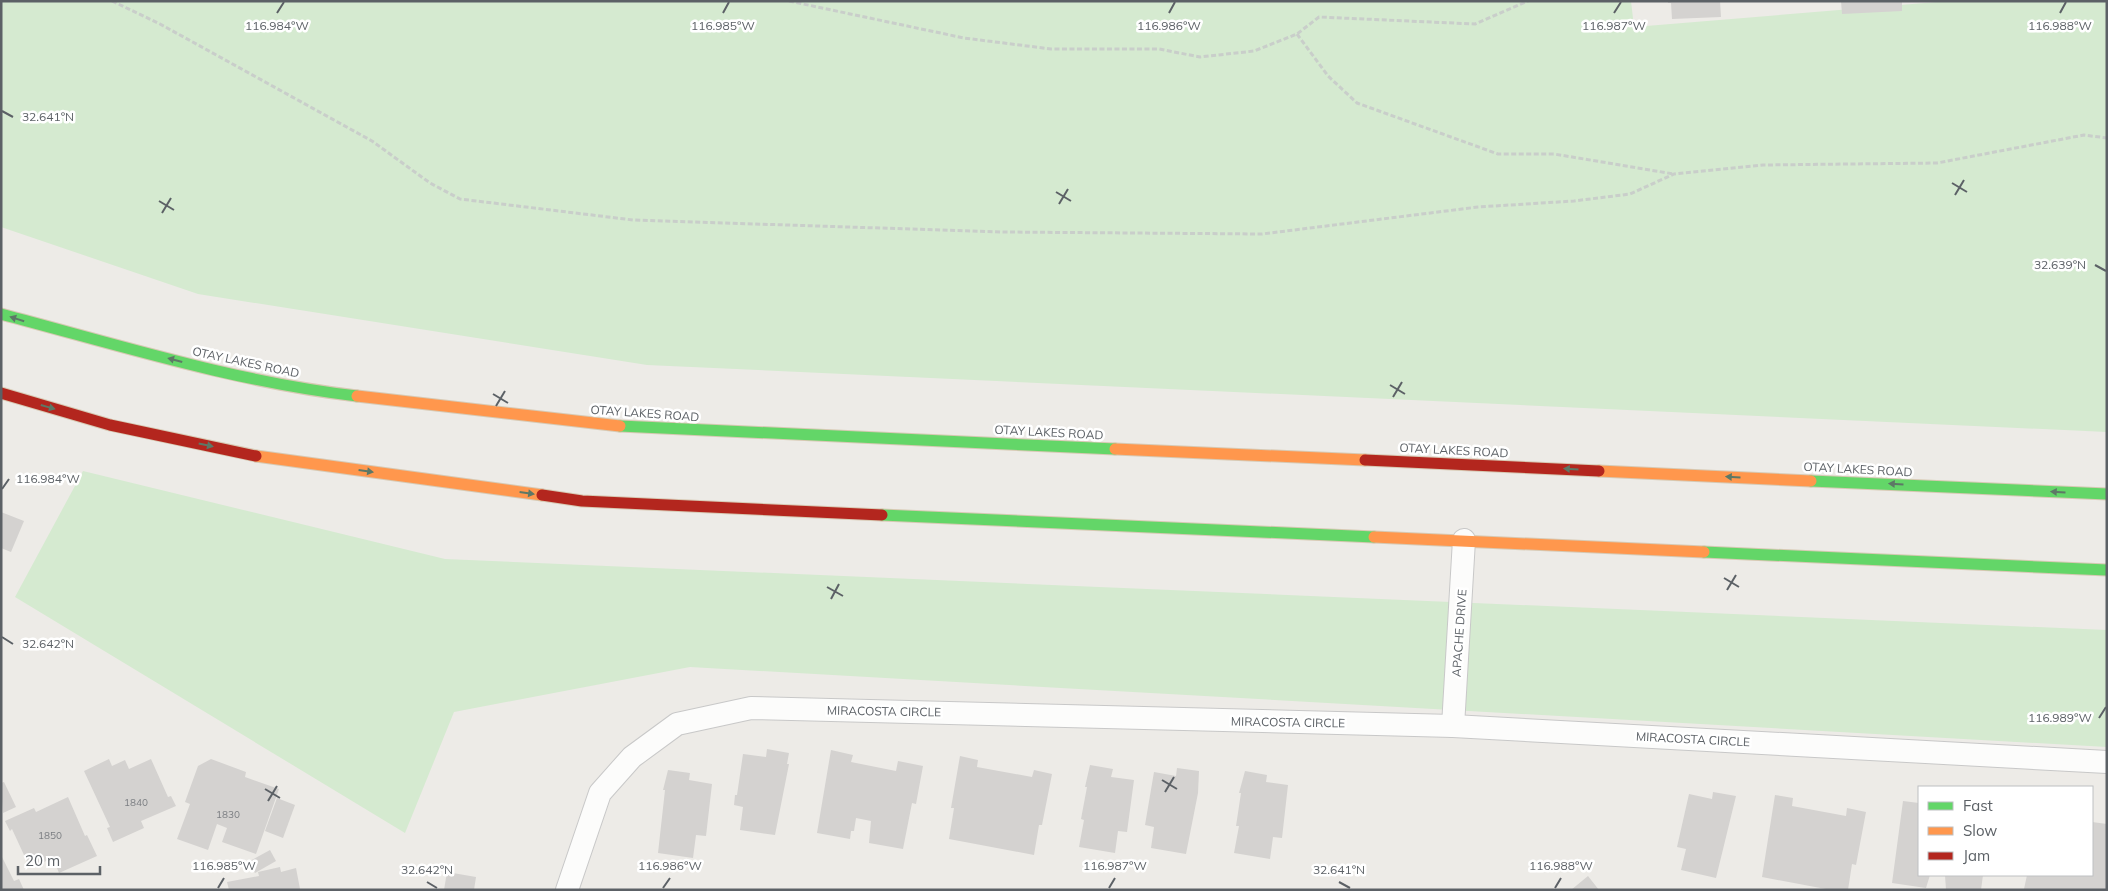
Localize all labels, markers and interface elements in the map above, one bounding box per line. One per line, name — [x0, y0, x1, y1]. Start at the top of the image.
text: 116.984°W — [245, 18, 309, 33]
text: 116.985°W — [691, 18, 755, 33]
text: 116.986°W — [1137, 18, 1201, 33]
text: 116.987°W — [1582, 18, 1646, 33]
text: 116.988°W — [2028, 18, 2092, 33]
text: 32.641°N — [22, 109, 74, 124]
text: 32.639°N — [2034, 257, 2086, 272]
one-way arrow — [10, 315, 25, 323]
street label: OTAY LAKES ROAD — [191, 343, 301, 381]
one-way arrow — [167, 356, 182, 364]
street label: OTAY LAKES ROAD — [590, 402, 700, 424]
one-way arrow — [41, 403, 56, 411]
street label: OTAY LAKES ROAD — [994, 422, 1104, 442]
street label: OTAY LAKES ROAD — [1399, 440, 1509, 460]
one-way arrow — [198, 442, 214, 450]
street label: OTAY LAKES ROAD — [1803, 459, 1913, 479]
one-way arrow — [1563, 465, 1579, 473]
one-way arrow — [359, 467, 375, 475]
text: 116.984°W — [16, 471, 80, 486]
one-way arrow — [1725, 472, 1741, 480]
one-way arrow — [1887, 480, 1903, 488]
one-way arrow — [2050, 488, 2066, 496]
one-way arrow — [519, 489, 535, 497]
street label: APACHE DRIVE — [1448, 589, 1470, 677]
text: 32.642°N — [22, 636, 74, 651]
street label: MIRACOSTA CIRCLE — [827, 703, 941, 719]
text: 116.989°W — [2028, 710, 2092, 725]
street label: MIRACOSTA CIRCLE — [1231, 714, 1345, 730]
street label: MIRACOSTA CIRCLE — [1635, 729, 1751, 749]
legend — [1918, 786, 2093, 876]
house number: 1840 — [124, 796, 148, 809]
text: Fast — [1963, 796, 1993, 815]
house number: 1830 — [216, 808, 240, 821]
text: Slow — [1963, 821, 1997, 840]
house number: 1850 — [38, 829, 62, 842]
scale bar — [18, 844, 100, 876]
text: Jam — [1963, 846, 1990, 865]
text: 20 m — [25, 851, 60, 870]
text: 116.985°W — [192, 858, 256, 873]
text: 116.986°W — [638, 858, 702, 873]
text: 116.987°W — [1083, 858, 1147, 873]
text: 116.988°W — [1529, 858, 1593, 873]
text: 32.642°N — [401, 862, 453, 877]
text: 32.641°N — [1313, 862, 1365, 877]

